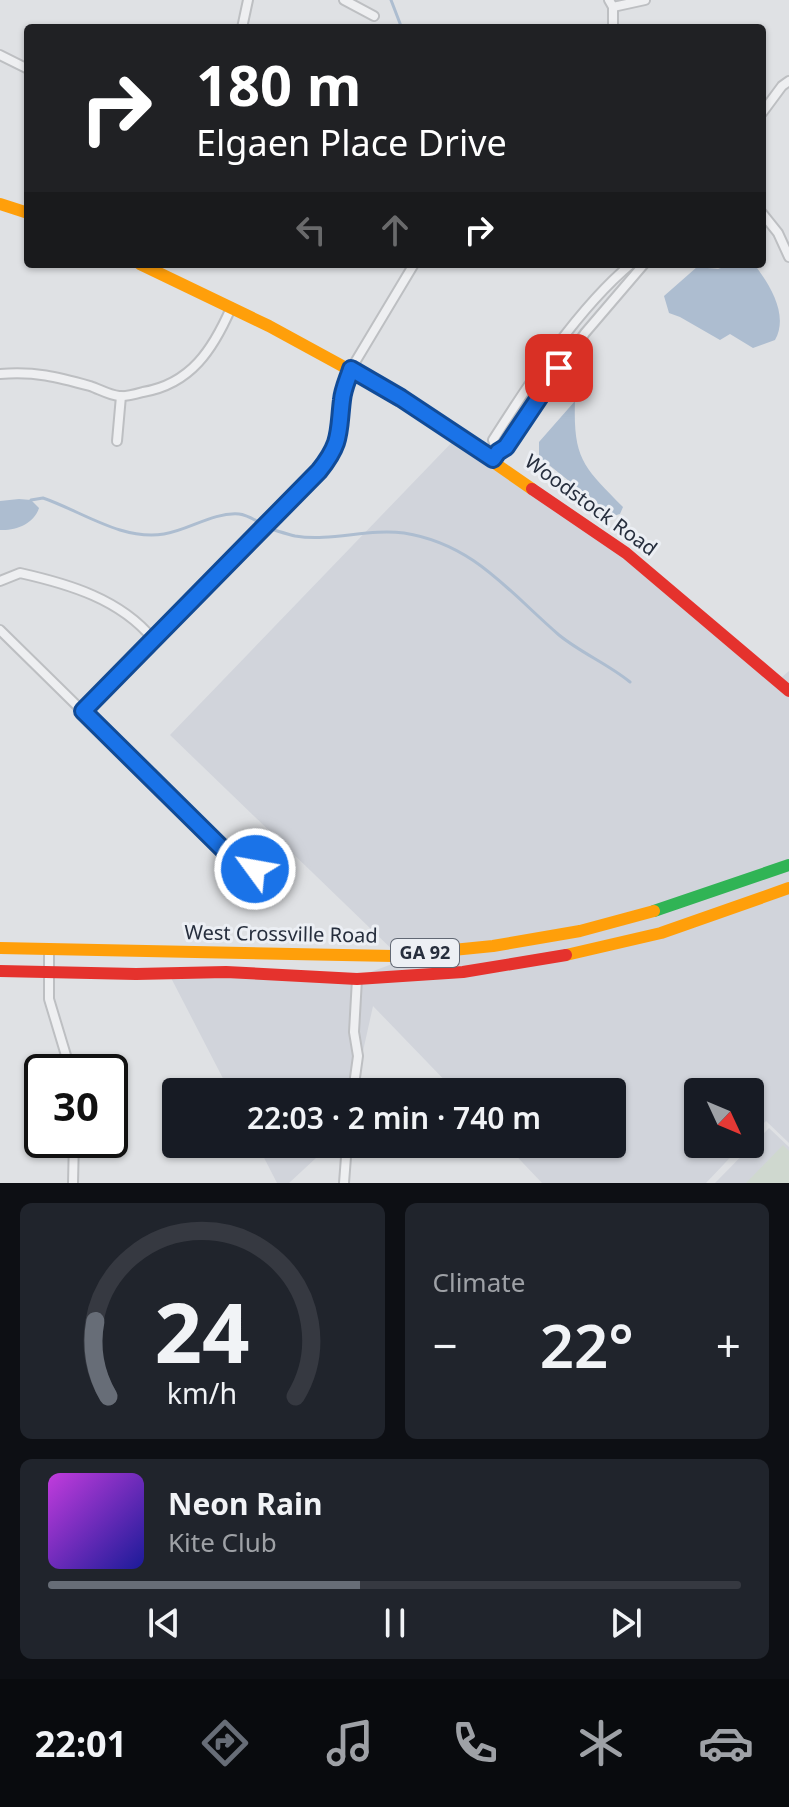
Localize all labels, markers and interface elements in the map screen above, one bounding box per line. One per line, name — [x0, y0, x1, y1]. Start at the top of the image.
text: 180 m — [196, 46, 361, 122]
icon: right — [64, 56, 168, 160]
text: Elgaen Place Drive — [196, 118, 507, 167]
icon: left — [289, 208, 333, 252]
icon: ahead — [373, 208, 417, 252]
icon: right — [457, 208, 501, 252]
pin — [525, 334, 593, 402]
icon: arrive — [537, 346, 581, 390]
street label: Woodstock Road — [520, 447, 663, 562]
position arrow — [213, 827, 297, 911]
street label: West Crossville Road — [184, 918, 378, 949]
road number: GA 92 — [391, 939, 459, 967]
speed limit sign: 30 — [24, 1054, 128, 1158]
north arrow — [684, 1078, 764, 1158]
map controls — [684, 1078, 764, 1158]
text: 22:03 · 2 min · 740 m — [247, 1097, 541, 1138]
text: Climate — [433, 1264, 525, 1300]
text: 24 — [155, 1274, 250, 1387]
text: 22° — [540, 1304, 634, 1386]
text: − — [433, 1315, 458, 1375]
text: + — [716, 1315, 741, 1375]
text: km/h — [167, 1373, 237, 1412]
text: Neon Rain — [168, 1483, 322, 1524]
text: Kite Club — [168, 1524, 277, 1560]
icon: previous — [142, 1601, 186, 1645]
icon: pause — [373, 1601, 417, 1645]
icon: next — [604, 1601, 648, 1645]
icon: directions — [197, 1715, 253, 1771]
icon: music — [322, 1715, 378, 1771]
icon: phone — [447, 1715, 503, 1771]
icon: climate — [573, 1715, 629, 1771]
icon: car — [698, 1715, 754, 1771]
text: 22:01 — [35, 1719, 127, 1768]

